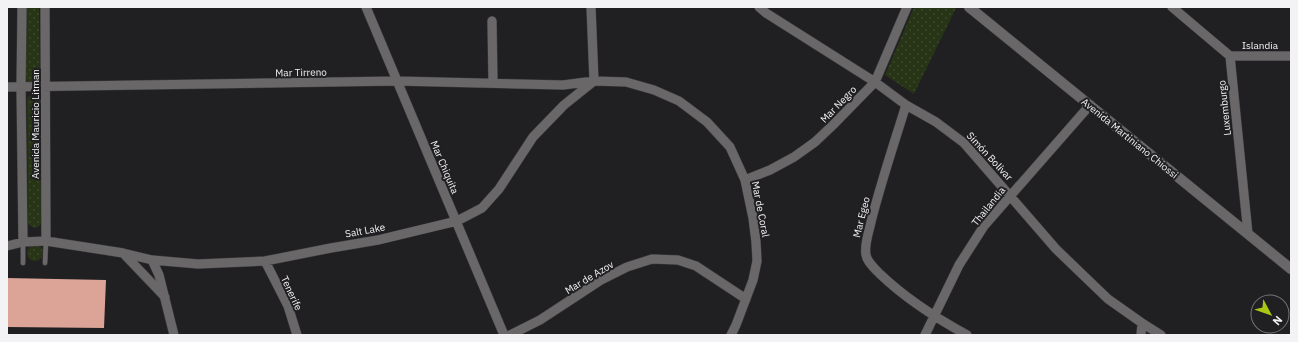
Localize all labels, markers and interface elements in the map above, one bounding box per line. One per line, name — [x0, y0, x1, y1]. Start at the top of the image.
street label: Islandia — [1242, 39, 1279, 52]
street label: Mar Tirreno — [275, 66, 327, 79]
street label: Avenida Mauricio Litman — [29, 69, 42, 179]
street label: Luxemburgo — [1215, 79, 1234, 136]
street label: Mar Negro — [818, 83, 859, 126]
street label: Avenida Martiniano Chiossi — [1079, 95, 1181, 181]
street label: Simón Bolívar — [964, 129, 1016, 184]
street label: Mar Chiquita — [427, 139, 462, 196]
street label: Mar de Coral — [749, 180, 772, 238]
street label: Thailandia — [969, 184, 1009, 229]
street label: Mar Egeo — [850, 195, 873, 239]
street label: Salt Lake — [344, 220, 387, 240]
street label: Mar de Azov — [562, 258, 616, 297]
street label: Tenerife — [278, 274, 305, 313]
north arrow — [1250, 294, 1290, 334]
text: N — [1270, 313, 1285, 328]

